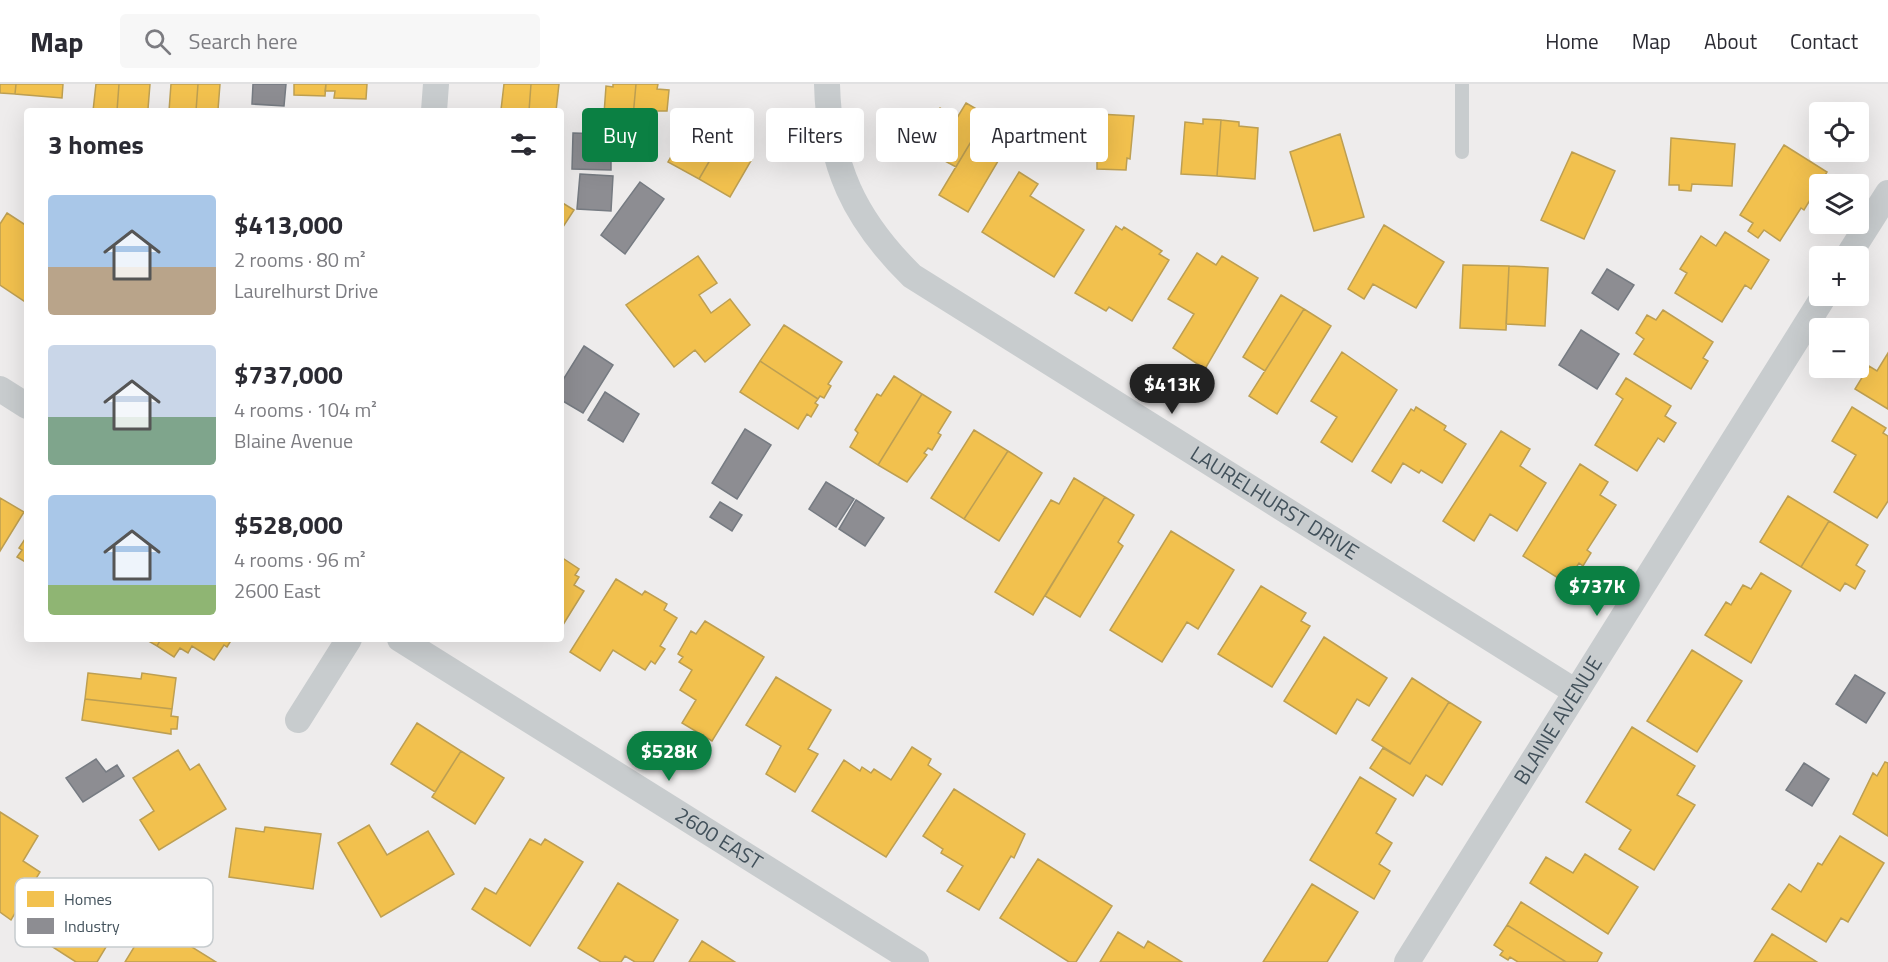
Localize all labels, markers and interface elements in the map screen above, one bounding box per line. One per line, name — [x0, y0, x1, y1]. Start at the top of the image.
search box — [120, 14, 540, 68]
text: Map — [30, 20, 84, 63]
text: Search here — [189, 24, 298, 58]
icon: search — [141, 25, 174, 58]
text: Home — [1545, 25, 1599, 57]
text: Map — [1632, 25, 1671, 57]
text: About — [1704, 25, 1757, 57]
text: Contact — [1790, 25, 1858, 57]
map controls — [1809, 102, 1869, 378]
button: locate — [1809, 102, 1869, 162]
chip: Buy — [582, 108, 658, 162]
chip: Rent — [670, 108, 754, 162]
chip: Filters — [766, 108, 864, 162]
chip: New — [876, 108, 958, 162]
chip: Apartment — [970, 108, 1108, 162]
text: 3 homes — [48, 125, 144, 164]
icon: filters — [507, 128, 540, 161]
button: layers — [1809, 174, 1869, 234]
text: $413,000 — [234, 205, 343, 244]
icon: home — [96, 219, 168, 291]
text: 2 rooms · 80 m² — [234, 244, 366, 275]
button: + — [1809, 246, 1869, 306]
text: Laurelhurst Drive — [234, 275, 378, 306]
button: − — [1809, 318, 1869, 378]
text: $737,000 — [234, 355, 343, 394]
pin: $413K — [1130, 364, 1214, 415]
text: $413K — [1144, 368, 1200, 399]
icon: home — [96, 369, 168, 441]
text: 4 rooms · 104 m² — [234, 394, 377, 425]
text: Blaine Avenue — [234, 425, 353, 456]
street label: LAURELHURST DRIVE — [1184, 437, 1366, 567]
text: $528,000 — [234, 505, 343, 544]
icon: home — [96, 519, 168, 591]
text: 4 rooms · 96 m² — [234, 544, 366, 575]
pin: $737K — [1555, 566, 1639, 617]
text: $737K — [1569, 570, 1625, 601]
text: 2600 East — [234, 575, 321, 606]
street label: BLAINE AVENUE — [1505, 649, 1610, 790]
pin: $528K — [627, 731, 711, 782]
text: $528K — [641, 735, 697, 766]
street label: 2600 EAST — [669, 798, 769, 877]
legend — [15, 878, 213, 947]
text: Homes — [64, 887, 112, 911]
text: Industry — [64, 914, 120, 938]

